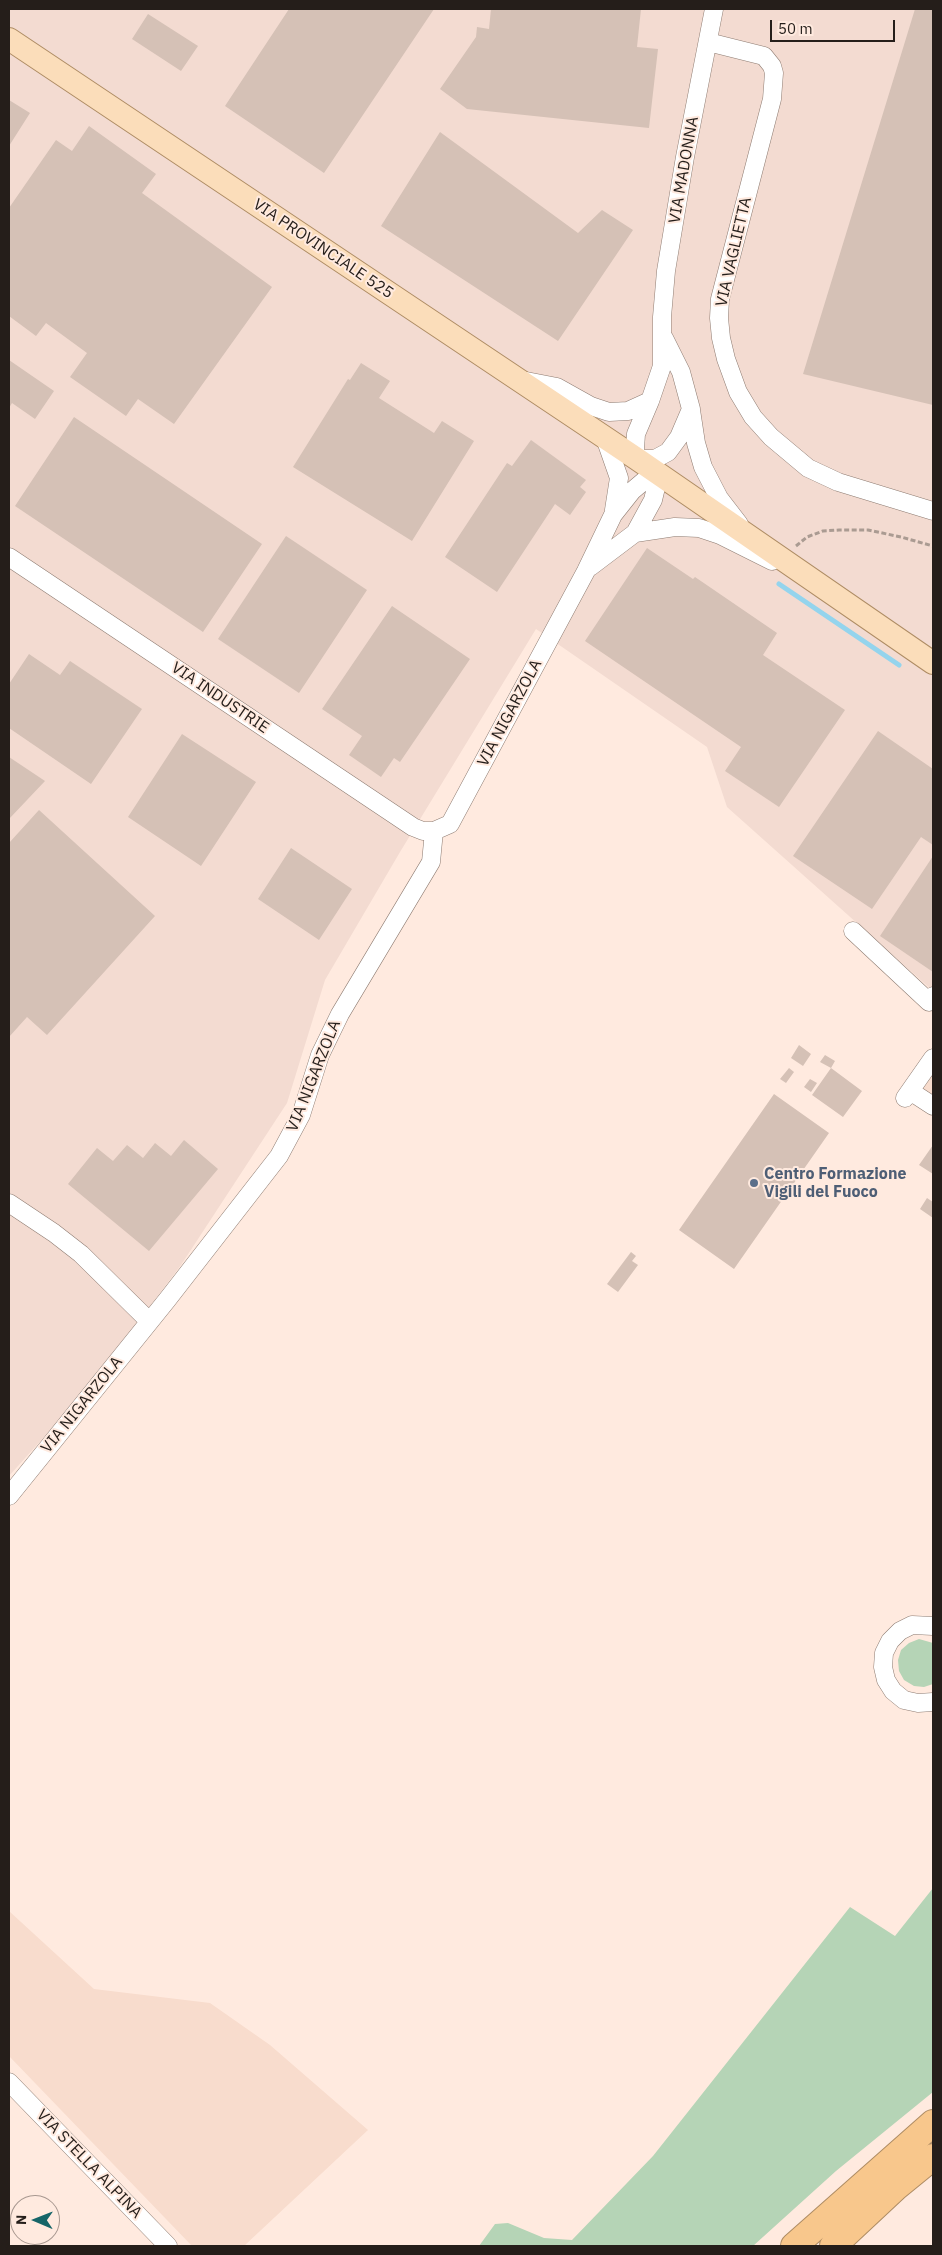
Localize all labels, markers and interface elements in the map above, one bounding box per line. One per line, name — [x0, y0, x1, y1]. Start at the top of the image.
scale bar — [772, 10, 897, 42]
text: 50 m — [778, 19, 813, 38]
street label: VIA MADONNA — [665, 115, 703, 225]
street label: VIA PROVINCIALE 525 — [249, 195, 397, 303]
street label: VIA VAGLIETTA — [712, 195, 756, 309]
street label: VIA NIGARZOLA — [474, 656, 546, 770]
street label: VIA INDUSTRIE — [168, 658, 272, 738]
street label: VIA NIGARZOLA — [283, 1017, 345, 1135]
place label: Centro Formazione Vigili del Fuoco — [764, 1164, 906, 1202]
marker: Centro Formazione Vigili del Fuoco — [748, 1177, 760, 1189]
street label: VIA NIGARZOLA — [37, 1353, 127, 1457]
street label: VIA STELLA ALPINA — [32, 2106, 146, 2222]
north arrow — [10, 2195, 60, 2245]
text: N — [12, 2215, 30, 2225]

